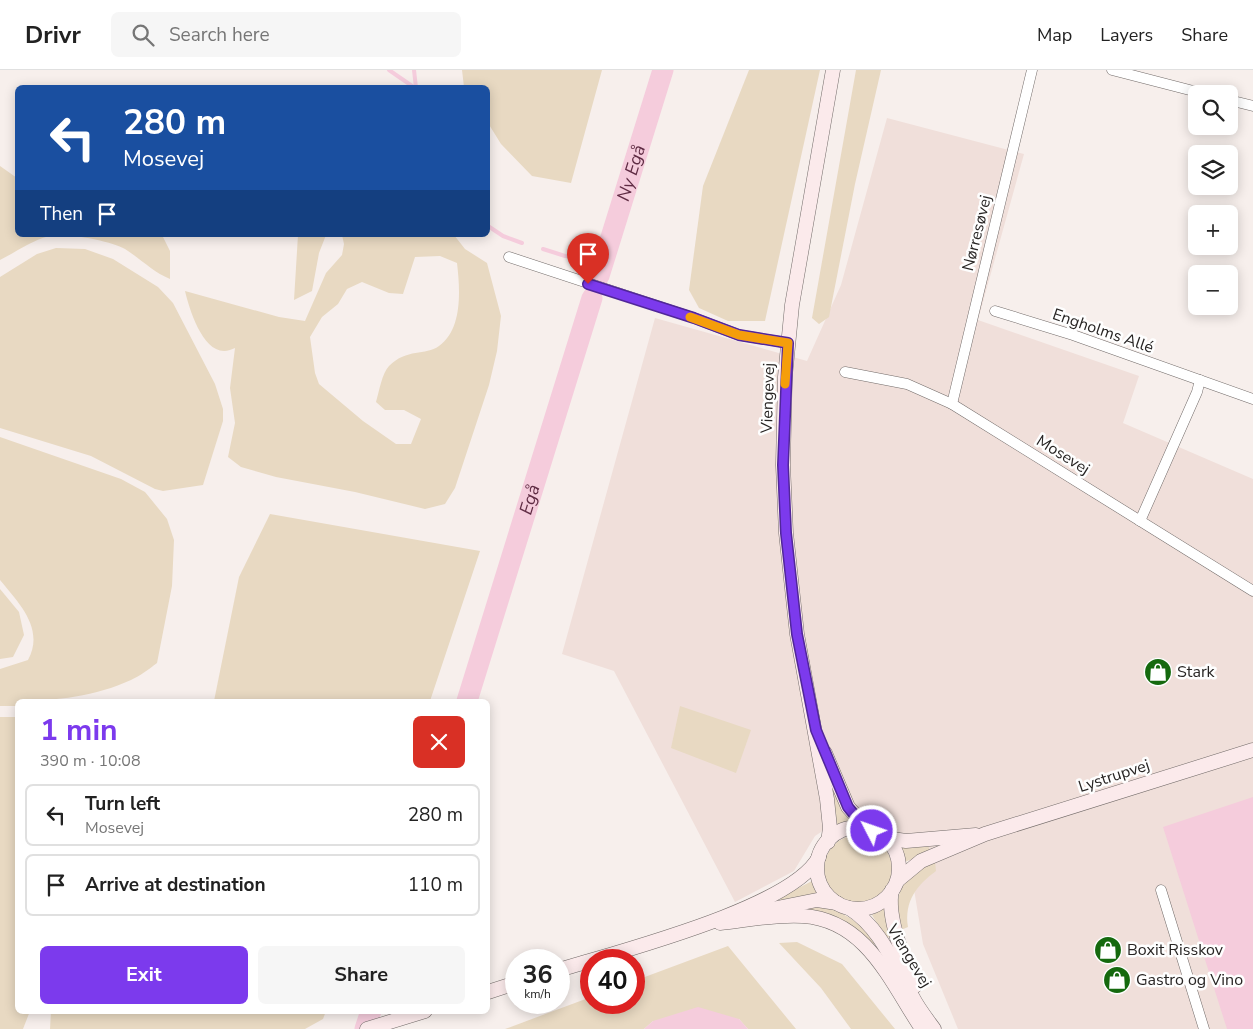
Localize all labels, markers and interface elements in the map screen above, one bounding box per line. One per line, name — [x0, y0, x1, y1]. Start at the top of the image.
search box — [111, 12, 461, 57]
text: Drivr — [25, 19, 81, 51]
icon: search — [129, 21, 157, 49]
text: Search here — [169, 22, 270, 48]
text: Map — [1037, 23, 1072, 47]
text: Layers — [1100, 23, 1153, 47]
text: Share — [1181, 23, 1228, 47]
map controls — [1188, 85, 1238, 315]
button: search — [1188, 85, 1238, 135]
text: 280 m — [123, 99, 226, 146]
icon: left — [40, 105, 105, 170]
water label: Ny Egå — [611, 142, 651, 204]
text: Mosevej — [123, 144, 204, 174]
button: layers — [1188, 145, 1238, 195]
street label: Nørresøvej — [957, 193, 997, 273]
icon: arrive — [93, 200, 121, 228]
text: Then — [40, 201, 83, 227]
button: + — [1188, 205, 1238, 255]
pin — [567, 233, 609, 284]
icon: arrive — [574, 240, 602, 268]
button: − — [1188, 265, 1238, 315]
street label: Engholms Allé — [1049, 303, 1157, 359]
street label: Viengevej — [756, 362, 780, 435]
street label: Mosevej — [1032, 430, 1094, 480]
water label: Egå — [514, 481, 545, 518]
shop icon: Stark — [1143, 657, 1173, 687]
place label: Stark — [1177, 661, 1216, 683]
text: 1 min — [40, 710, 118, 751]
button: close — [413, 716, 465, 768]
text: 390 m · 10:08 — [40, 750, 141, 772]
street label: Lystrupvej — [1076, 754, 1152, 798]
text: Turn left — [85, 791, 160, 817]
icon: left — [42, 801, 70, 829]
text: 280 m — [408, 802, 463, 828]
position arrow — [845, 804, 897, 856]
text: Mosevej — [85, 817, 144, 839]
icon: arrive — [42, 871, 70, 899]
text: Arrive at destination — [85, 872, 266, 898]
text: 110 m — [408, 872, 463, 898]
street label: Viengevej — [881, 919, 937, 992]
shop icon: Boxit Risskov — [1093, 935, 1123, 965]
place label: Boxit Risskov — [1127, 939, 1224, 961]
button: Exit — [40, 946, 248, 1004]
button: Share — [258, 946, 465, 1004]
speed limit sign: 40 — [580, 949, 645, 1014]
text: 36 — [522, 958, 553, 992]
shop icon: Gastro og Vino — [1102, 965, 1132, 995]
place label: Gastro og Vino — [1136, 969, 1243, 991]
text: km/h — [524, 986, 551, 1002]

